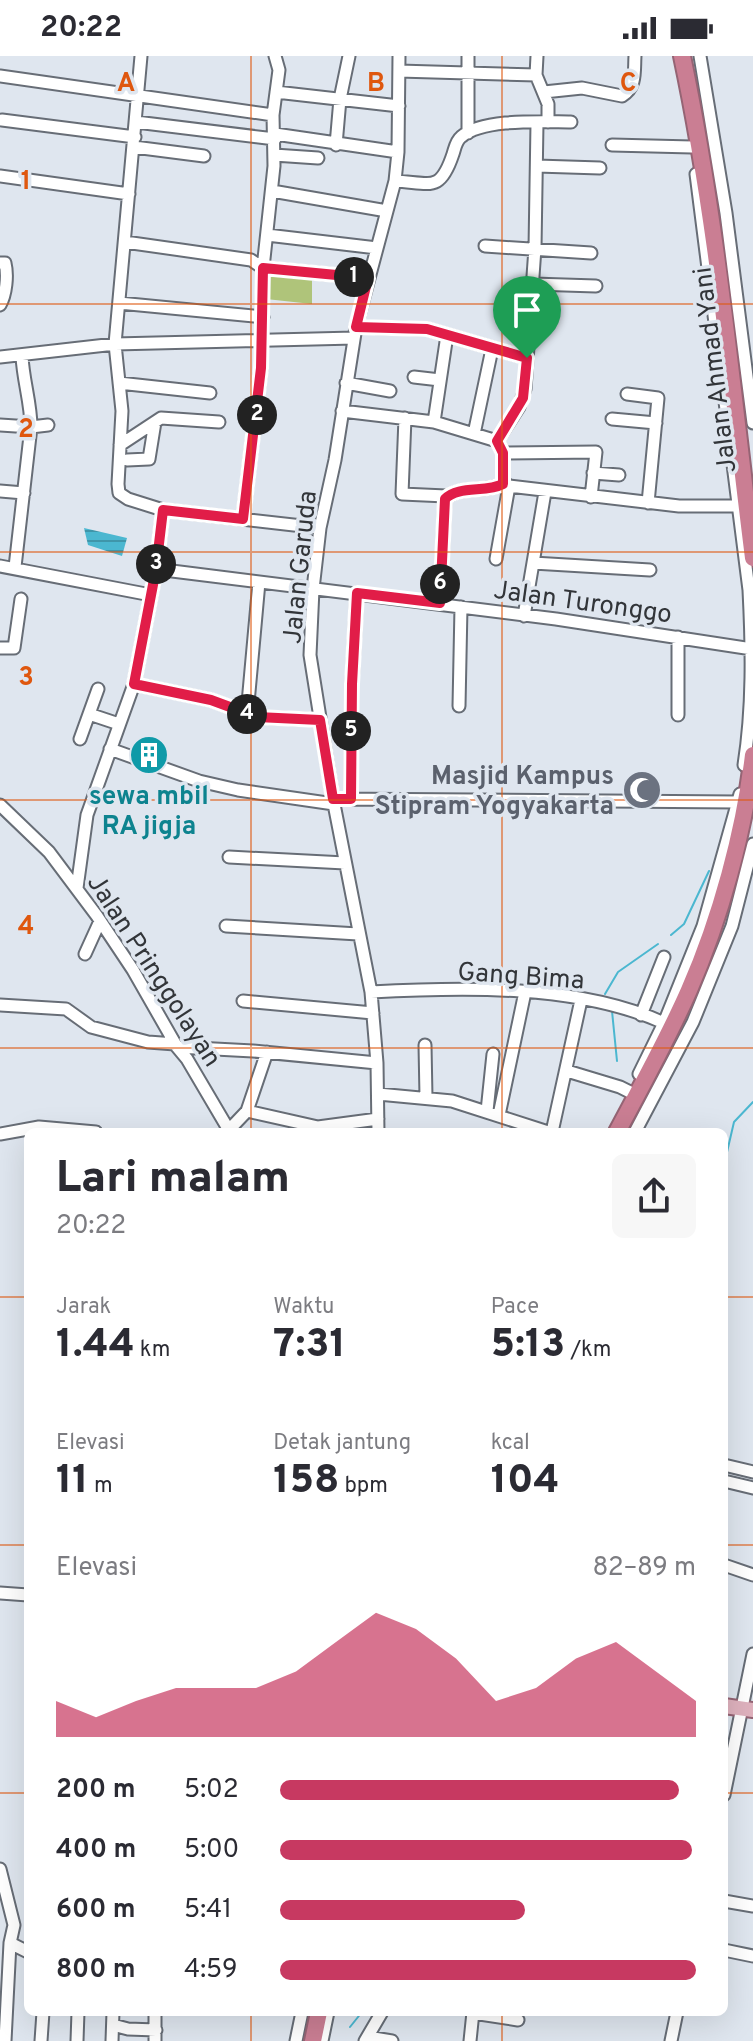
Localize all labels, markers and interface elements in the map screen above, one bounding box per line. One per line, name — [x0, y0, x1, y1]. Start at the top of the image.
text: 20:22 — [40, 10, 122, 47]
text: A — [117, 68, 135, 101]
text: B — [367, 68, 385, 101]
text: C — [620, 68, 636, 101]
text: 1 — [21, 166, 31, 199]
pin: 1 — [334, 257, 374, 297]
text: 1 — [350, 263, 358, 290]
street label: Jalan Ahmad Yani — [687, 265, 745, 474]
pin — [493, 276, 561, 358]
icon: arrive — [505, 288, 549, 332]
pin: 2 — [237, 395, 277, 435]
text: 2 — [250, 401, 264, 428]
text: 2 — [18, 414, 34, 447]
street label: Jalan Garuda — [277, 489, 326, 646]
pin: 3 — [136, 544, 176, 584]
text: 3 — [149, 550, 163, 577]
pin: 6 — [420, 564, 460, 604]
text: 6 — [433, 570, 447, 597]
street label: Jalan Turonggo — [491, 575, 674, 632]
text: 3 — [18, 662, 34, 695]
pin: 4 — [227, 694, 267, 734]
text: 4 — [240, 700, 254, 727]
pin: 5 — [331, 711, 371, 751]
text: 5 — [344, 717, 358, 744]
building icon: sewa mbil RA jigja — [128, 734, 170, 776]
place label: Masjid Kampus Stipram Yogyakarta — [375, 761, 614, 824]
mosque icon: Masjid Kampus Stipram Yogyakarta — [621, 769, 663, 811]
place label: sewa mbil RA jigja — [89, 781, 209, 844]
street label: Jalan Pringgolayan — [78, 869, 228, 1074]
text: 4 — [18, 911, 34, 944]
street label: Gang Bima — [456, 957, 585, 998]
text: Lari malam — [56, 1152, 290, 1208]
button: share — [612, 1154, 696, 1238]
text: 20:22 — [56, 1210, 126, 1243]
text: Jarak — [56, 1294, 111, 1321]
text: Waktu — [273, 1294, 334, 1321]
text: Pace — [491, 1294, 539, 1321]
text: 1.44 — [56, 1321, 135, 1371]
text: 7:31 — [273, 1321, 346, 1371]
text: 5:13 — [491, 1321, 565, 1371]
text: km — [135, 1337, 170, 1364]
text: /km — [565, 1337, 611, 1364]
text: Elevasi — [56, 1430, 125, 1457]
text: Detak jantung — [273, 1430, 411, 1457]
text: kcal — [491, 1430, 530, 1457]
text: 11 — [56, 1457, 89, 1507]
text: 158 — [273, 1457, 339, 1507]
text: 104 — [491, 1457, 560, 1507]
text: m — [89, 1473, 113, 1500]
text: bpm — [339, 1473, 388, 1500]
text: Elevasi — [56, 1552, 137, 1585]
text: 82–89 m — [592, 1552, 696, 1585]
text: 200 m — [56, 1774, 135, 1807]
text: 5:02 — [184, 1774, 239, 1807]
text: 400 m — [56, 1834, 136, 1867]
text: 5:00 — [184, 1834, 239, 1867]
text: 600 m — [56, 1894, 136, 1927]
text: 5:41 — [184, 1894, 232, 1927]
text: 800 m — [56, 1954, 136, 1987]
text: 4:59 — [184, 1954, 237, 1987]

